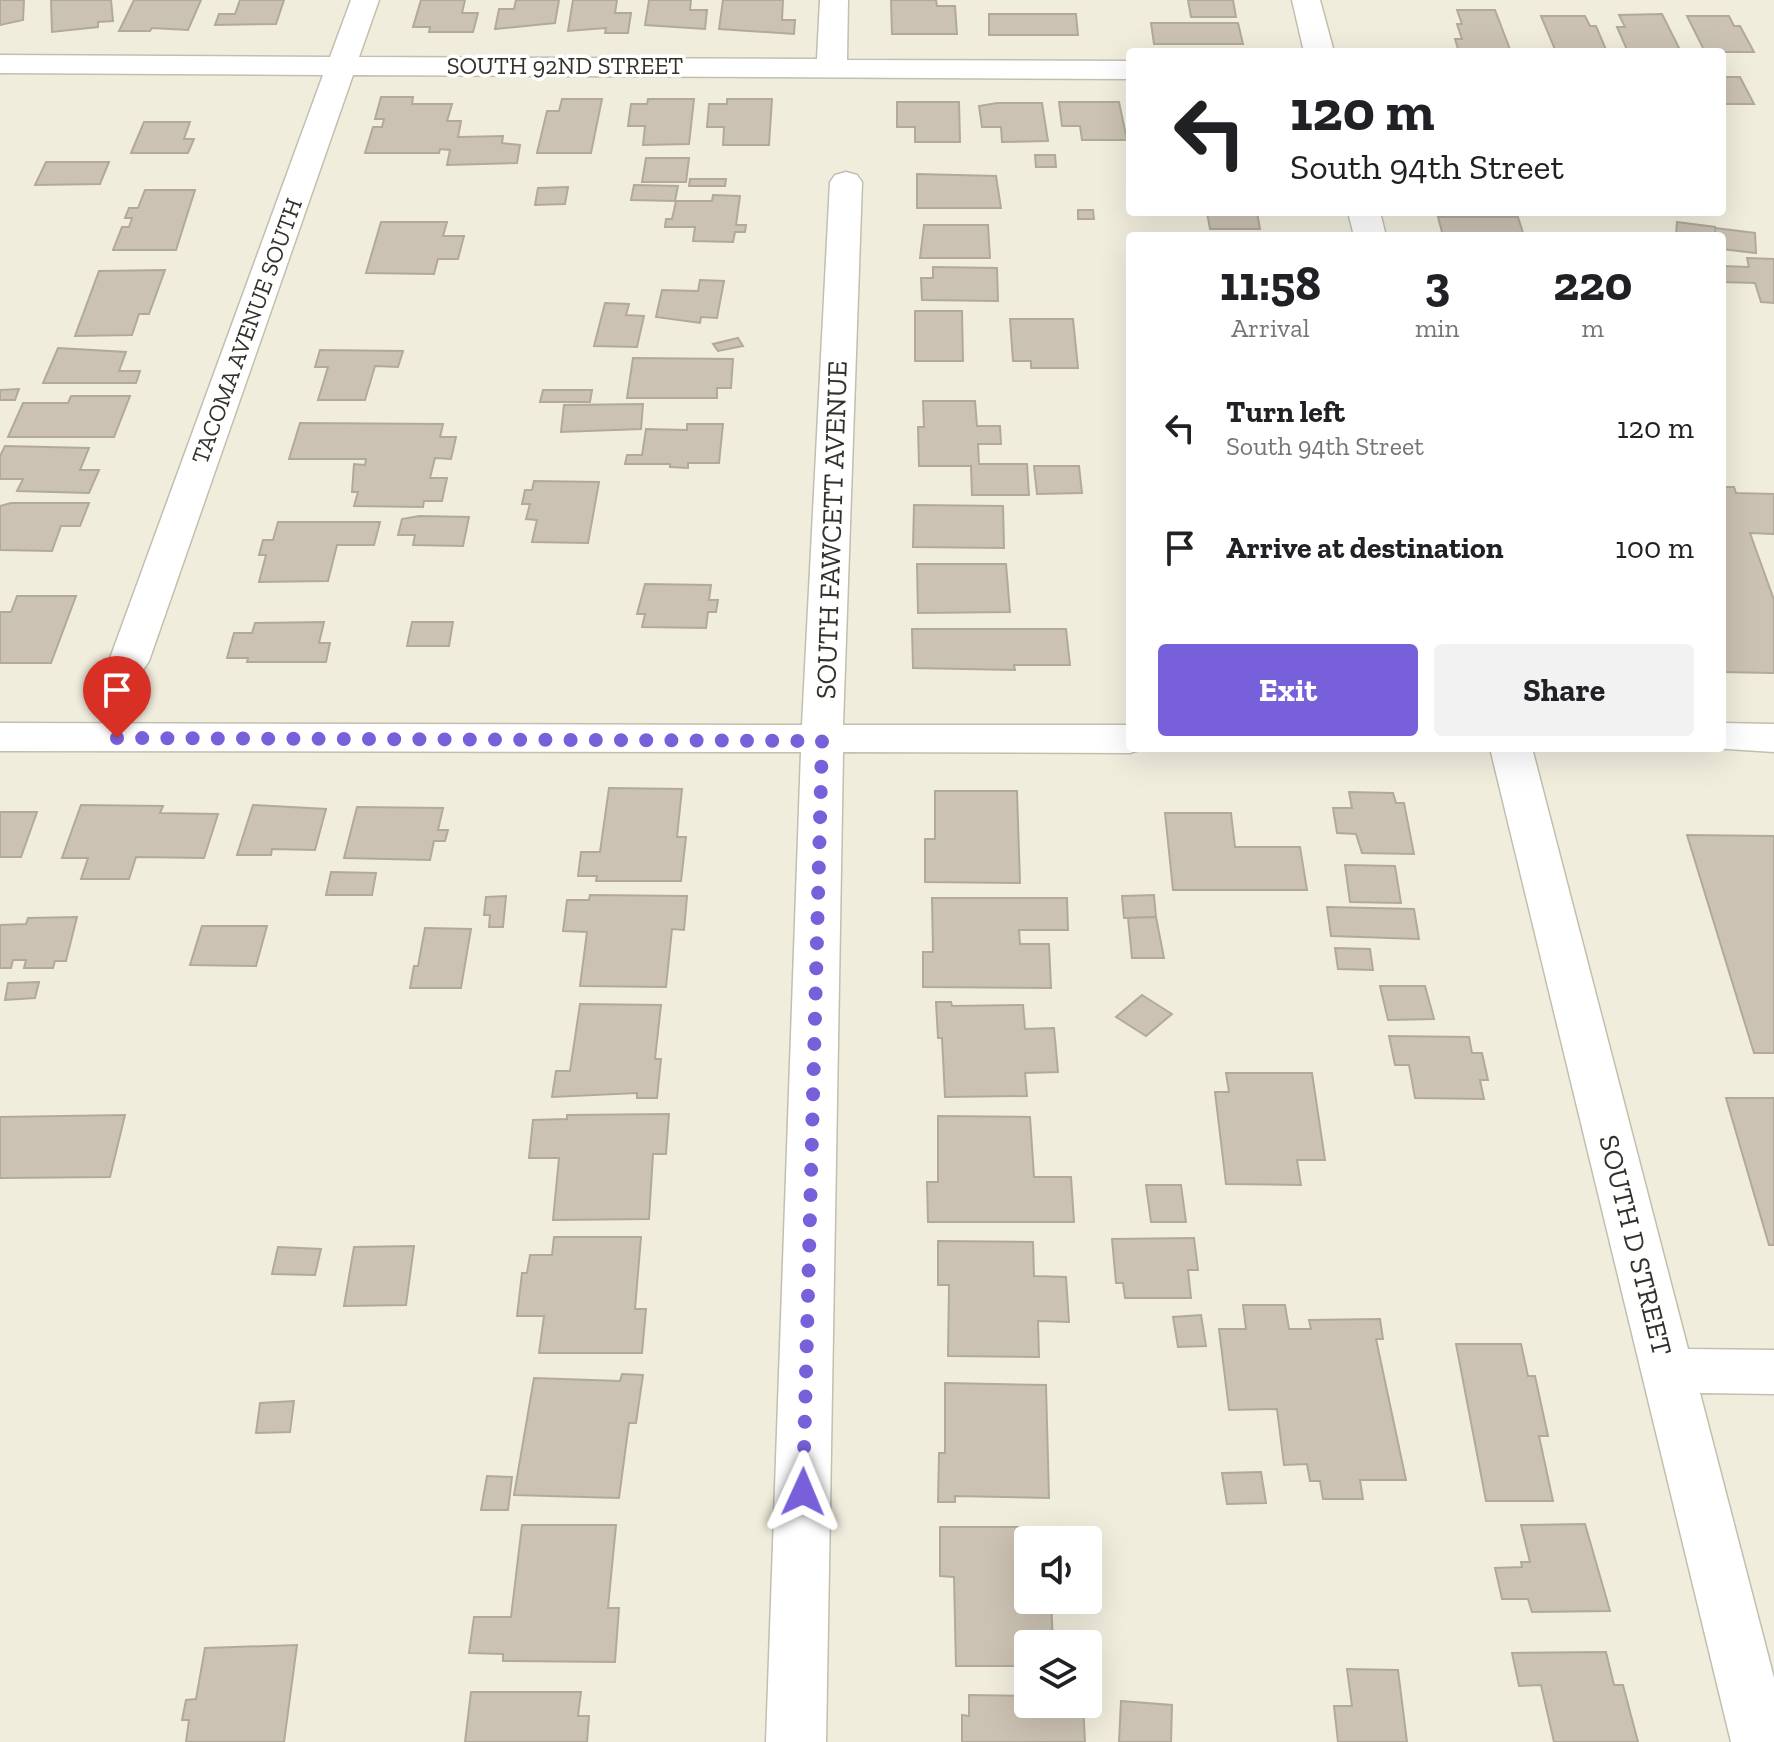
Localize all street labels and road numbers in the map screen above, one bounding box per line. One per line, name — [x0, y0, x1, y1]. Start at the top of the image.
street label: SOUTH 92ND STREET — [447, 51, 683, 80]
street label: TACOMA AVENUE SOUTH — [185, 194, 308, 467]
street label: SOUTH FAWCETT AVENUE — [809, 360, 854, 700]
street label: SOUTH D STREET — [1592, 1131, 1679, 1359]

